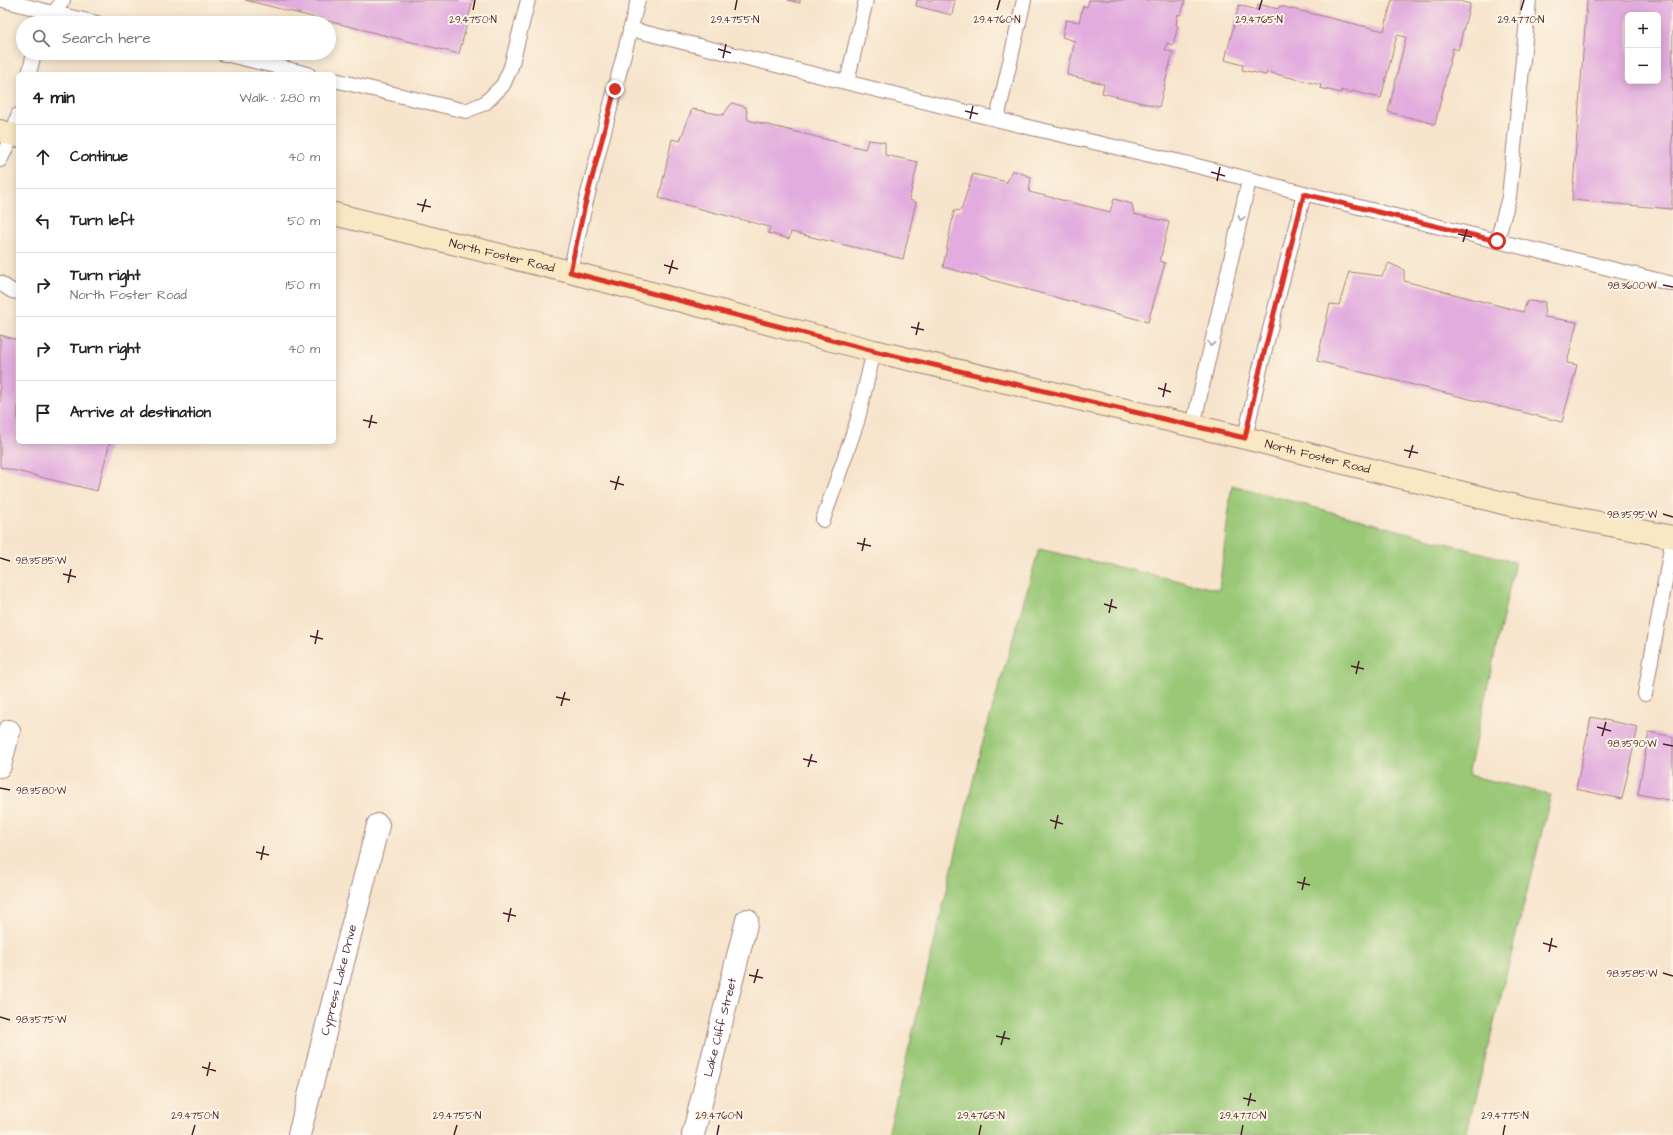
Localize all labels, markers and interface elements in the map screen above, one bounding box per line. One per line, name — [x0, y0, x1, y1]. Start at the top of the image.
map controls — [1625, 12, 1661, 84]
button: + — [1625, 12, 1661, 48]
text: 29.4750°N — [449, 13, 497, 27]
text: 29.4755°N — [711, 13, 759, 27]
text: 29.4760°N — [974, 13, 1020, 27]
text: 29.4765°N — [1235, 13, 1283, 27]
text: 29.4770°N — [1498, 13, 1544, 27]
search box — [16, 16, 336, 60]
icon: search — [30, 27, 52, 49]
text: Search here — [62, 28, 151, 49]
button: − — [1625, 48, 1661, 84]
route end — [606, 80, 624, 98]
text: 4 min — [32, 86, 75, 110]
text: Walk · 280 m — [239, 89, 320, 107]
icon: ahead — [32, 146, 54, 168]
text: Continue — [70, 146, 128, 167]
text: 40 m — [288, 148, 320, 166]
icon: left — [32, 210, 54, 232]
text: Turn left — [70, 210, 134, 231]
text: 50 m — [287, 212, 320, 230]
one-way arrow — [1237, 214, 1245, 221]
route start — [1488, 232, 1506, 250]
street label: North Foster Road — [448, 234, 556, 276]
text: Turn right — [70, 265, 141, 286]
icon: right — [32, 274, 54, 296]
text: 150 m — [286, 276, 320, 294]
text: 98.3600°W — [1607, 279, 1657, 293]
text: North Foster Road — [70, 286, 187, 304]
icon: right — [32, 338, 54, 360]
text: Turn right — [70, 338, 141, 359]
text: 40 m — [288, 340, 320, 358]
one-way arrow — [1208, 341, 1216, 347]
icon: arrive — [32, 402, 54, 424]
text: Arrive at destination — [70, 402, 211, 423]
street label: North Foster Road — [1263, 435, 1372, 478]
text: 98.3595°W — [1607, 508, 1658, 522]
text: 98.3585°W — [16, 554, 67, 568]
text: 98.3590°W — [1607, 737, 1657, 751]
text: 98.3580°W — [16, 784, 67, 798]
street label: Cypress Lake Drive — [316, 922, 361, 1037]
text: 98.3585°W — [1607, 967, 1658, 981]
street label: Lake Cliff Street — [699, 976, 741, 1079]
text: 98.3575°W — [16, 1013, 67, 1027]
text: 29.4750°N — [171, 1109, 219, 1123]
text: 29.4755°N — [433, 1109, 481, 1123]
text: 29.4760°N — [696, 1109, 742, 1123]
text: 29.4765°N — [957, 1109, 1005, 1123]
text: 29.4770°N — [1220, 1109, 1266, 1123]
text: 29.4775°N — [1481, 1109, 1529, 1123]

